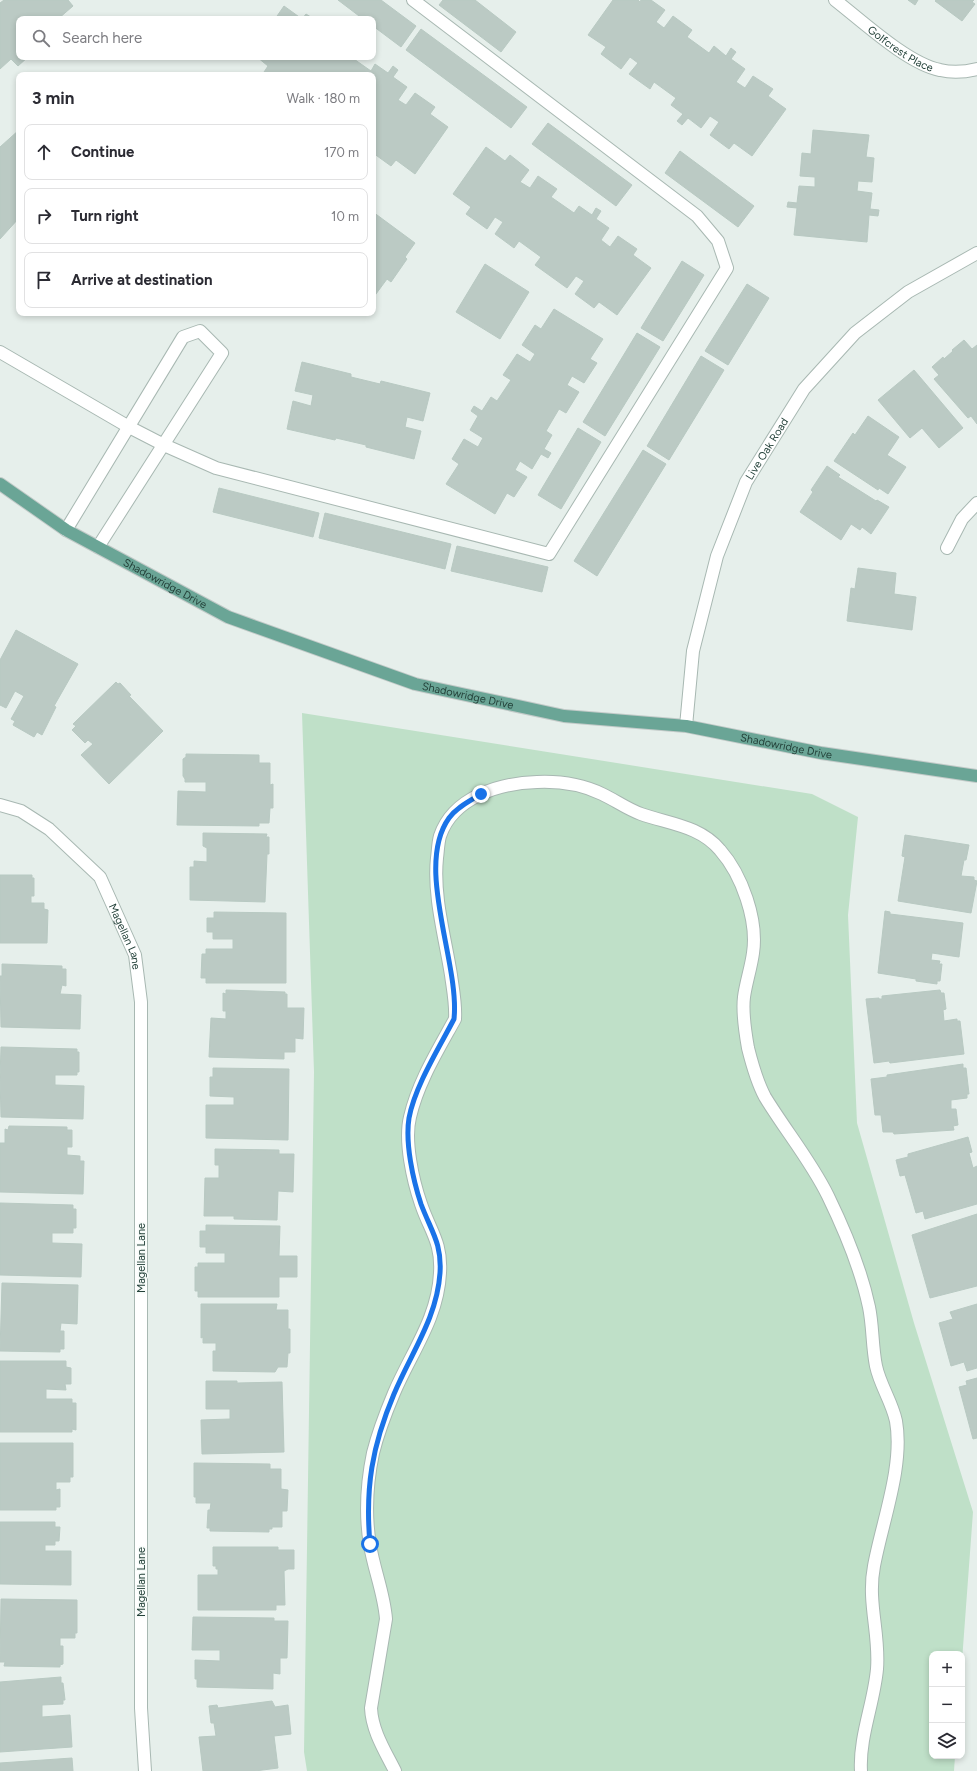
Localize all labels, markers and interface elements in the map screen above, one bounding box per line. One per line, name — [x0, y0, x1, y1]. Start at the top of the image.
search box — [16, 16, 376, 60]
street label: Golfcrest Place — [865, 23, 935, 74]
icon: search — [30, 27, 52, 49]
text: Search here — [62, 29, 142, 47]
text: 3 min — [32, 88, 74, 108]
text: Walk · 180 m — [287, 91, 360, 106]
icon: ahead — [33, 141, 55, 163]
text: Continue — [71, 143, 134, 161]
text: 170 m — [324, 145, 359, 160]
icon: right — [33, 205, 55, 227]
text: Turn right — [71, 207, 139, 225]
text: 10 m — [331, 209, 359, 224]
icon: arrive — [33, 269, 55, 291]
text: Arrive at destination — [71, 271, 212, 289]
street label: Live Oak Road — [743, 415, 791, 482]
street label: Shadowridge Drive — [121, 555, 209, 611]
street label: Shadowridge Drive — [421, 679, 515, 711]
street label: Shadowridge Drive — [739, 731, 833, 761]
route end — [472, 785, 490, 803]
street label: Magellan Lane — [106, 901, 143, 970]
street label: Magellan Lane — [135, 1223, 148, 1293]
route start — [361, 1535, 379, 1553]
street label: Magellan Lane — [135, 1547, 148, 1617]
map controls — [929, 1651, 965, 1759]
button: + — [929, 1651, 965, 1687]
button: − — [929, 1687, 965, 1723]
button: layers — [929, 1723, 965, 1759]

